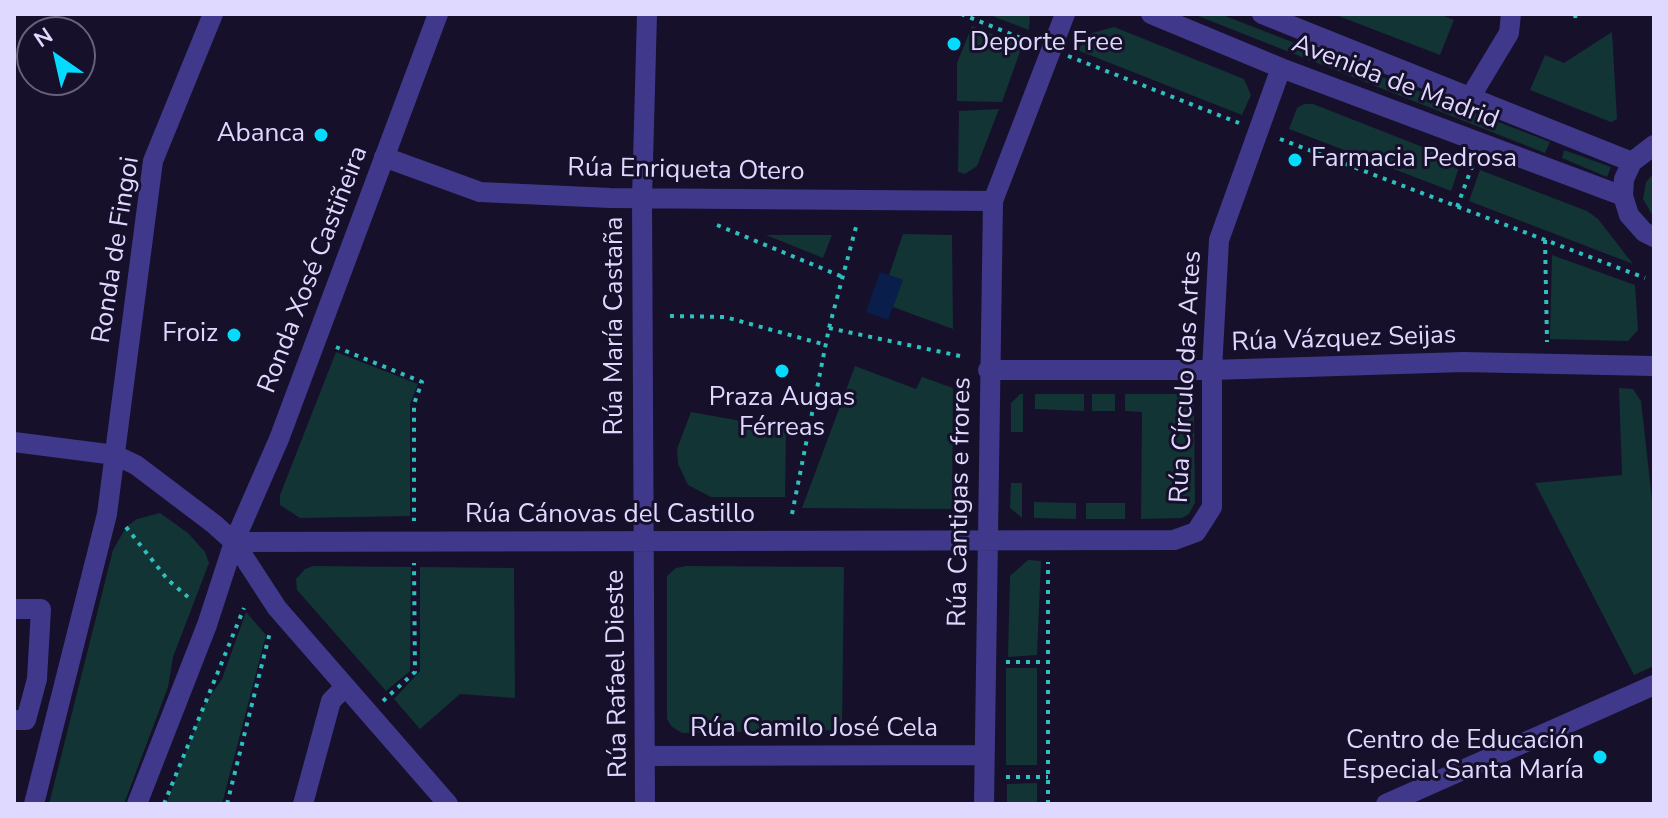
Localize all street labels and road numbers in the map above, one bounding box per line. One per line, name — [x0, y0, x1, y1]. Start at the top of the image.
street label: Avenida de Madrid — [1287, 29, 1503, 137]
street label: Ronda Xosé Castiñeira — [252, 142, 376, 398]
street label: Rúa Enriqueta Otero — [567, 153, 805, 189]
street label: Ronda de Fingoi — [87, 155, 147, 345]
street label: Rúa María Castaña — [600, 217, 632, 435]
street label: Rúa Círculo das Artes — [1165, 250, 1209, 504]
street label: Rúa Vázquez Seijas — [1231, 320, 1457, 360]
street label: Rúa Cantigas e frores — [943, 377, 979, 627]
street label: Rúa Cánovas del Castillo — [465, 500, 755, 532]
street label: Rúa Rafael Dieste — [601, 570, 635, 778]
street label: Rúa Camilo José Cela — [690, 714, 938, 746]

